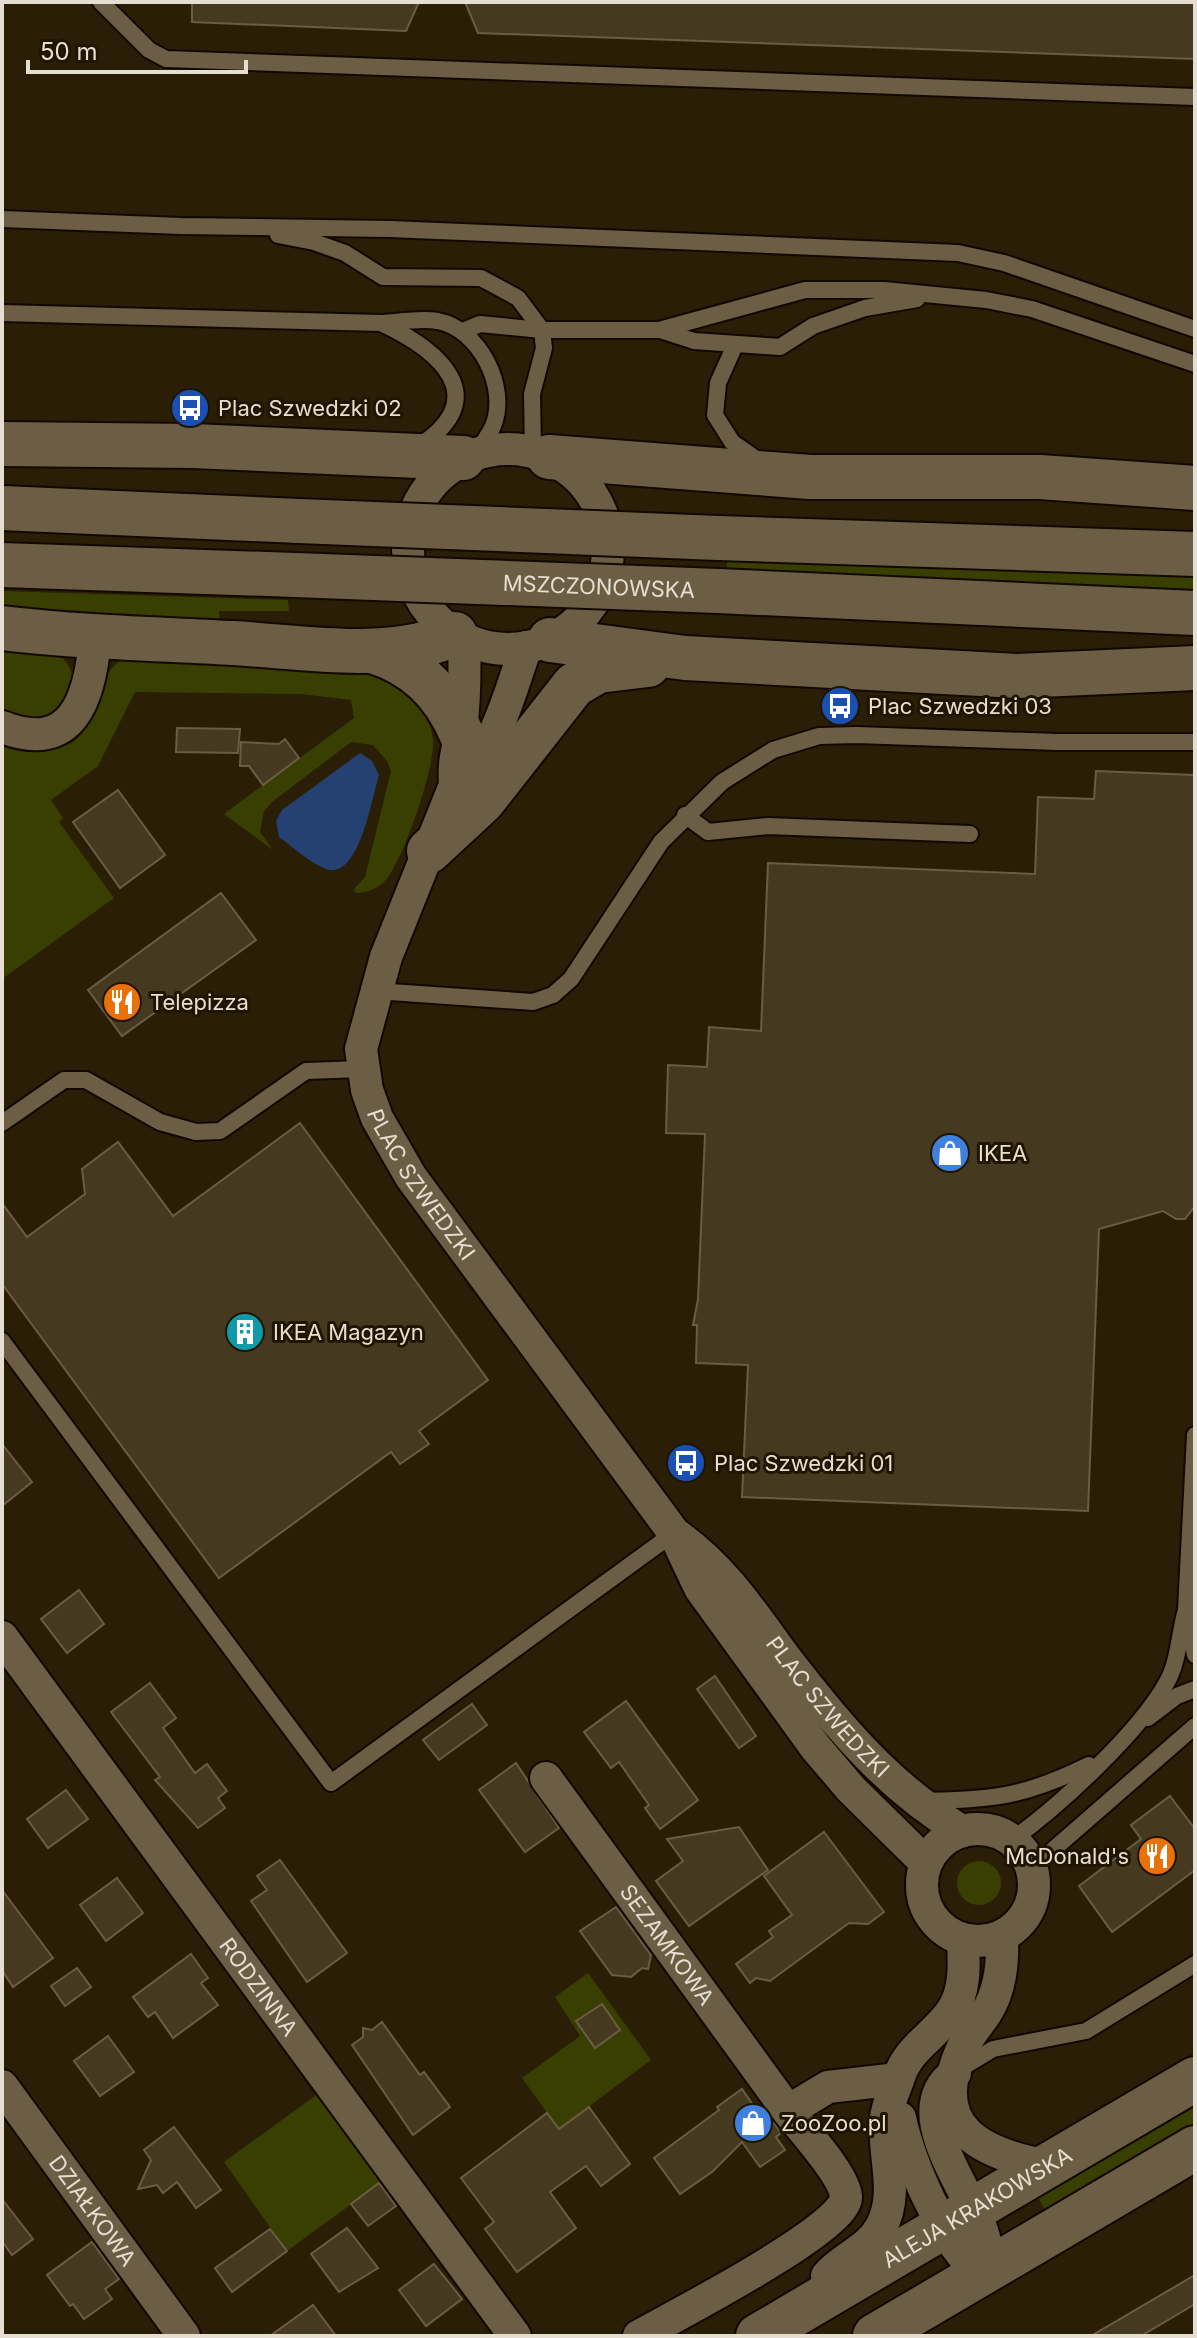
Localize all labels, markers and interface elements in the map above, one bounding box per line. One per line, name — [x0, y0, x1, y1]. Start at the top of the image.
scale bar — [28, 24, 246, 74]
text: 50 m — [40, 37, 98, 66]
bus stop icon: Plac Szwedzki 02 — [169, 387, 211, 429]
place label: Plac Szwedzki 02 — [218, 395, 402, 421]
street label: MSZCZONOWSKA — [502, 570, 695, 603]
bus stop icon: Plac Szwedzki 03 — [819, 685, 861, 727]
place label: Plac Szwedzki 03 — [868, 693, 1052, 719]
restaurant icon: Telepizza — [101, 981, 143, 1023]
place label: Telepizza — [150, 989, 249, 1015]
street label: PLAC SZWEDZKI — [362, 1105, 481, 1265]
shop icon: IKEA — [929, 1132, 971, 1174]
place label: IKEA — [978, 1140, 1027, 1166]
building icon: IKEA Magazyn — [224, 1311, 266, 1353]
place label: IKEA Magazyn — [273, 1319, 424, 1345]
bus stop icon: Plac Szwedzki 01 — [665, 1442, 707, 1484]
place label: Plac Szwedzki 01 — [714, 1450, 893, 1476]
street label: PLAC SZWEDZKI — [761, 1631, 895, 1783]
restaurant icon: McDonald's — [1136, 1835, 1178, 1877]
place label: McDonald's — [1005, 1843, 1129, 1869]
street label: SEZAMKOWA — [615, 1879, 720, 2010]
street label: RODZINNA — [214, 1933, 303, 2041]
shop icon: ZooZoo.pl — [732, 2102, 774, 2144]
place label: ZooZoo.pl — [781, 2110, 887, 2136]
street label: ALEJA KRAKOWSKA — [878, 2141, 1076, 2273]
street label: DZIAŁKOWA — [44, 2150, 142, 2271]

